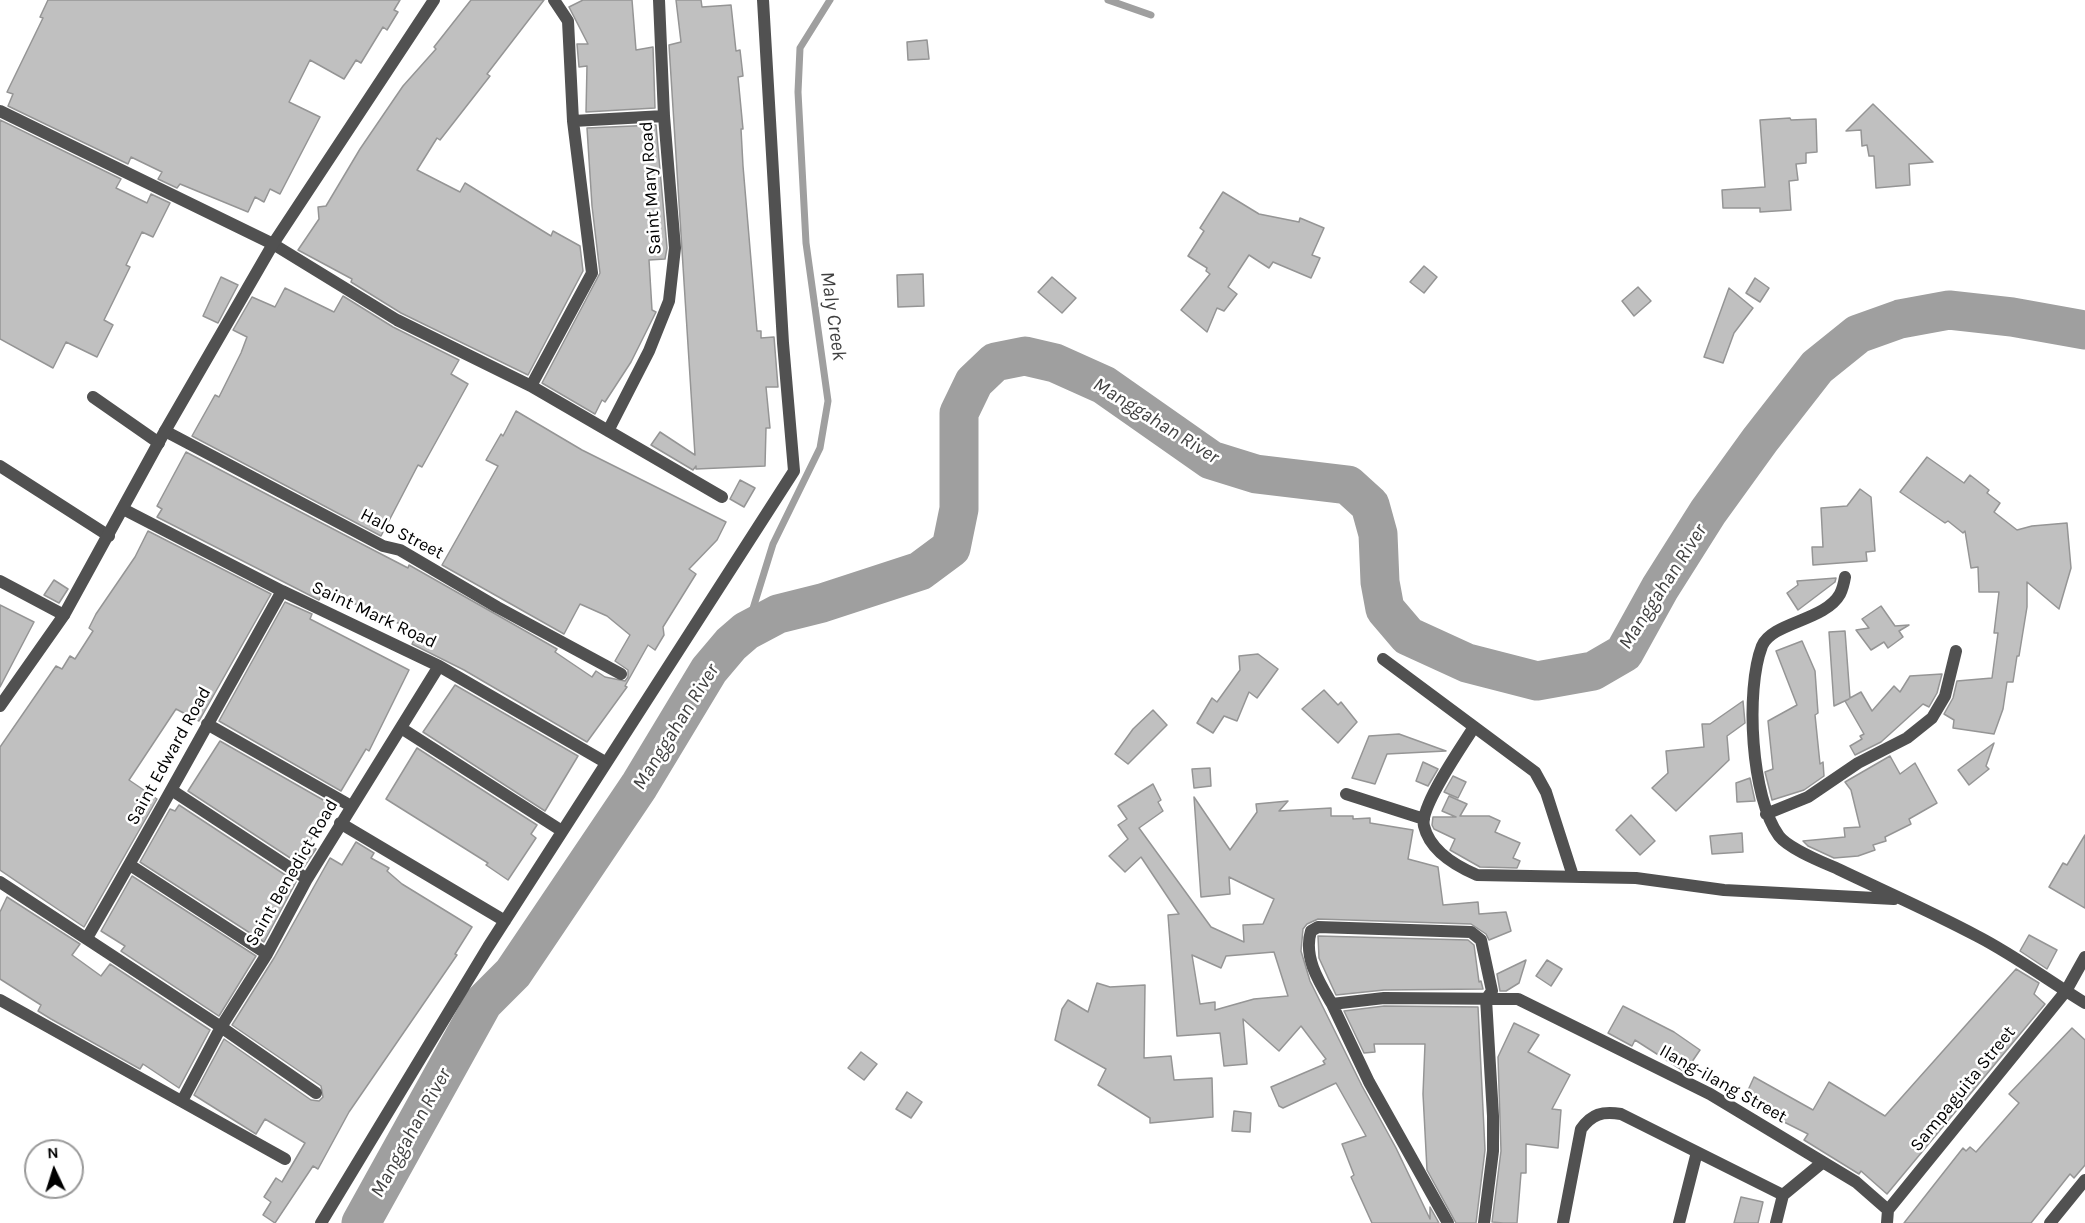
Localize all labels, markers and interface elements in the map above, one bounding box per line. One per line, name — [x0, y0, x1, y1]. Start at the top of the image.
street label: Saint Mary Road — [636, 121, 666, 255]
water label: Maly Creek — [815, 270, 851, 362]
water label: Manggahan River — [1088, 373, 1224, 469]
street label: Halo Street — [357, 504, 447, 564]
water label: Manggahan River — [1614, 520, 1712, 654]
street label: Saint Mark Road — [308, 577, 440, 653]
water label: Manggahan River — [628, 659, 724, 795]
street label: Saint Edward Road — [122, 683, 216, 829]
street label: Saint Benedict Road — [241, 796, 343, 950]
street label: Sampaguita Street — [1906, 1022, 2020, 1156]
street label: Ilang-ilang Street — [1656, 1040, 1790, 1128]
water label: Manggahan River — [366, 1064, 456, 1202]
north arrow — [24, 1139, 84, 1199]
text: N — [46, 1143, 59, 1162]

